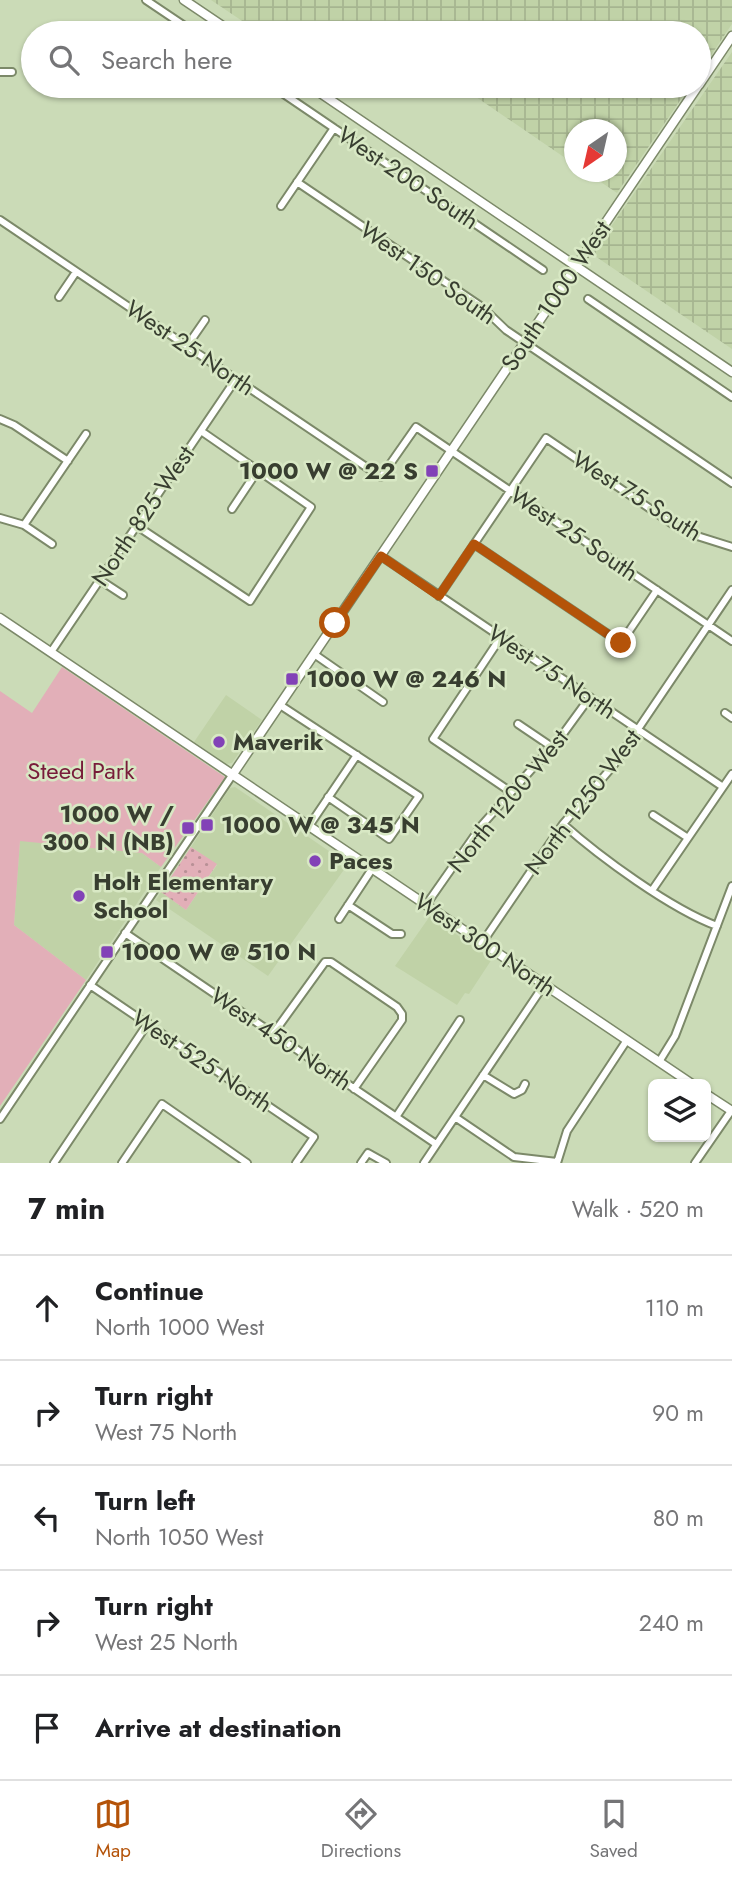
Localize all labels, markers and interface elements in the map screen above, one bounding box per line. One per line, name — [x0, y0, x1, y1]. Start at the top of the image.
search box — [21, 21, 711, 98]
icon: search — [45, 41, 83, 79]
text: Search here — [101, 41, 233, 79]
street label: West 200 South — [331, 117, 486, 238]
north arrow — [564, 119, 627, 182]
street label: West 150 South — [353, 212, 504, 333]
street label: South 1000 West — [492, 213, 619, 378]
street label: West 25 North — [119, 291, 262, 404]
street label: North 825 West — [83, 438, 203, 593]
street label: West 75 South — [565, 442, 709, 549]
place label: 1000 W @ 22 S — [239, 453, 418, 488]
marker: 1000 W @ 22 S — [424, 463, 440, 479]
street label: West 25 South — [503, 478, 646, 590]
route start — [319, 607, 350, 638]
street label: West 75 North — [481, 616, 624, 728]
route end — [605, 627, 636, 658]
place label: 1000 W @ 246 N — [306, 661, 506, 696]
marker: 1000 W @ 246 N — [284, 671, 300, 687]
street label: North 1200 West — [439, 721, 577, 880]
street label: North 1250 West — [516, 721, 649, 882]
place label: Maverik — [233, 724, 324, 759]
marker: Maverik — [211, 734, 227, 750]
park label: Steed Park — [27, 753, 135, 788]
place label: 1000 W / 300 N (NB) — [43, 796, 174, 859]
place label: 1000 W @ 345 N — [221, 807, 420, 842]
marker: 1000 W @ 345 N — [199, 817, 215, 833]
marker: 1000 W / 300 N (NB) — [180, 820, 196, 836]
place label: Paces — [329, 843, 393, 878]
marker: Paces — [307, 853, 323, 869]
place label: Holt Elementary School — [93, 864, 273, 927]
street label: West 300 North — [407, 884, 563, 1005]
marker: Holt Elementary School — [71, 888, 87, 904]
place label: 1000 W @ 510 N — [121, 934, 316, 969]
marker: 1000 W @ 510 N — [99, 944, 115, 960]
street label: West 450 North — [203, 978, 359, 1099]
street label: West 525 North — [125, 1000, 280, 1121]
map controls — [648, 1079, 711, 1142]
button: layers — [648, 1079, 711, 1142]
text: 7 min — [28, 1187, 105, 1230]
text: Walk · 520 m — [572, 1192, 704, 1226]
text: Continue — [95, 1272, 204, 1310]
icon: ahead — [28, 1289, 66, 1327]
text: 110 m — [645, 1291, 704, 1325]
text: North 1000 West — [95, 1310, 264, 1344]
text: Turn right — [95, 1377, 213, 1415]
icon: right — [28, 1394, 66, 1432]
text: 90 m — [652, 1396, 704, 1430]
text: West 75 North — [95, 1415, 237, 1449]
text: Turn left — [95, 1482, 195, 1520]
icon: left — [28, 1499, 66, 1537]
text: 80 m — [653, 1501, 704, 1535]
text: North 1050 West — [95, 1520, 263, 1554]
text: Turn right — [95, 1587, 213, 1625]
icon: right — [28, 1604, 66, 1642]
text: 240 m — [639, 1606, 704, 1640]
text: West 25 North — [95, 1625, 238, 1659]
icon: arrive — [28, 1709, 66, 1747]
text: Arrive at destination — [95, 1709, 342, 1747]
tab: Map — [94, 1795, 132, 1864]
tab: Directions — [321, 1795, 401, 1864]
tab: Saved — [590, 1795, 638, 1864]

